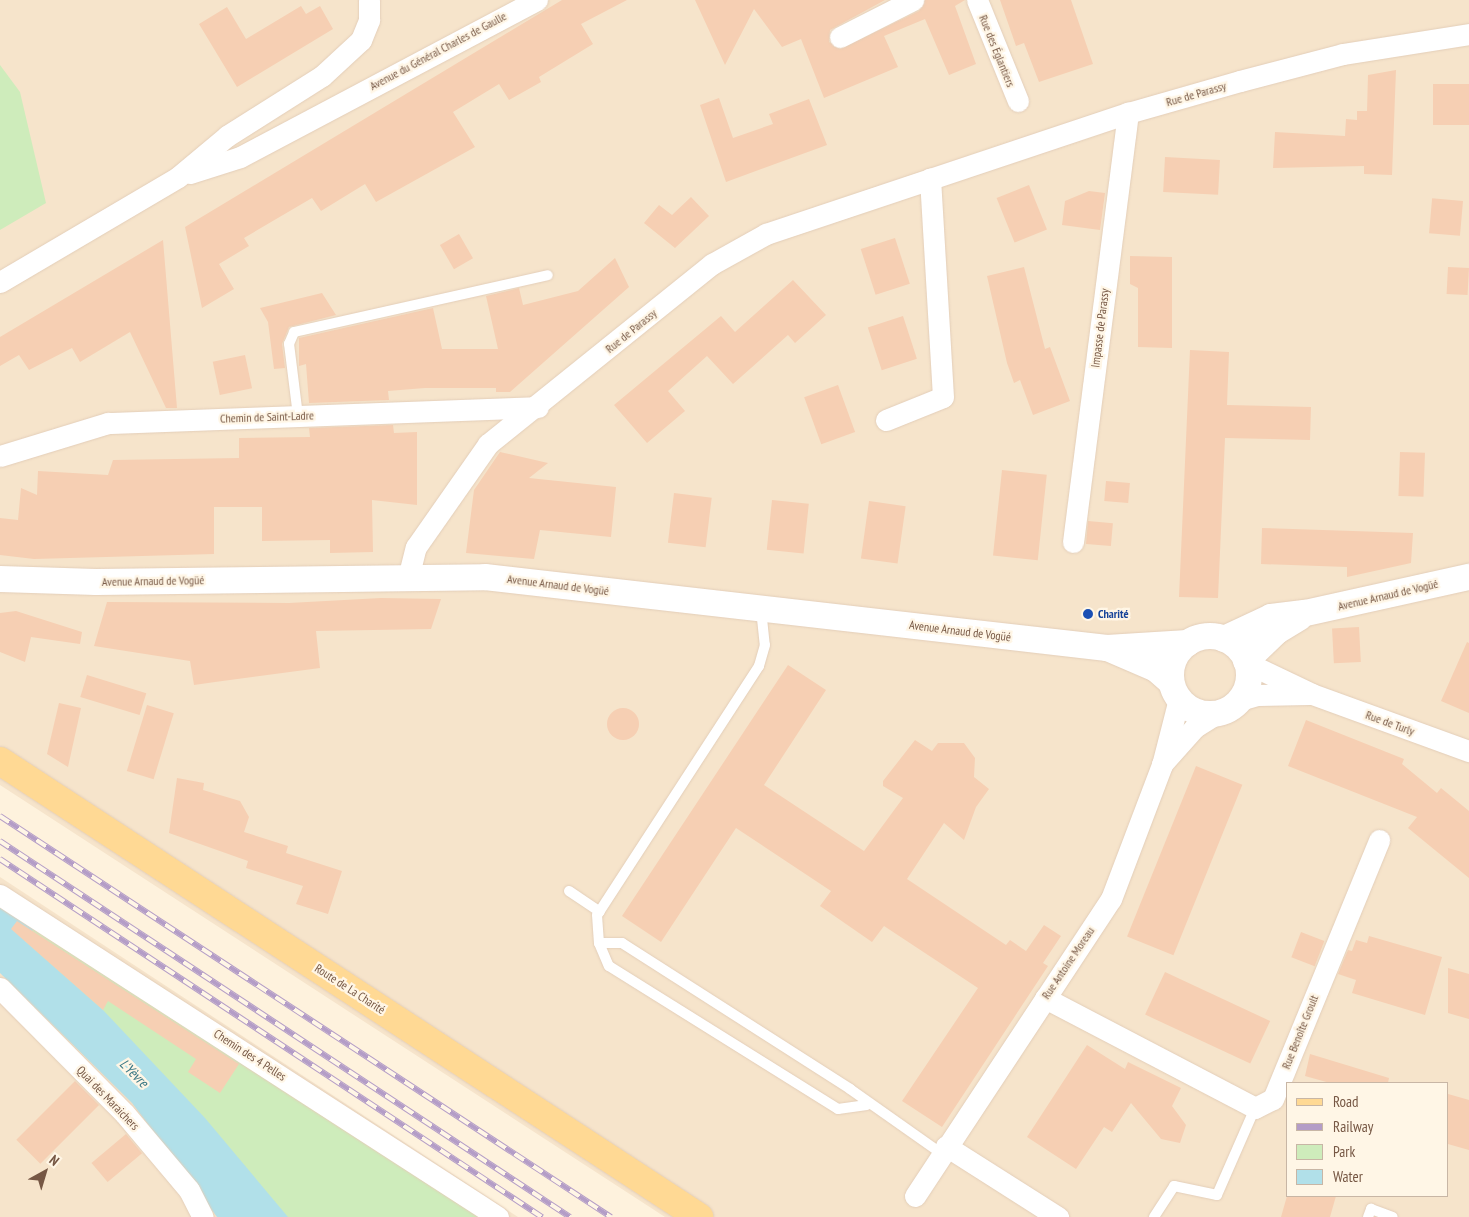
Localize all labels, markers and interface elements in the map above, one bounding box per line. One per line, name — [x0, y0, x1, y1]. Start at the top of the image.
street label: Avenue du Général Charles de Gaulle — [367, 9, 509, 93]
street label: Rue des Églantiers — [976, 13, 1018, 89]
street label: Rue de Parassy — [1164, 79, 1228, 109]
street label: Impasse de Parassy — [1088, 288, 1112, 368]
street label: Rue de Parassy — [602, 306, 660, 356]
street label: Chemin de Saint-Ladre — [220, 408, 314, 426]
street label: Avenue Arnaud de Vogüé — [506, 572, 610, 598]
street label: Avenue Arnaud de Vogüé — [101, 573, 205, 589]
street label: Avenue Arnaud de Vogüé — [1336, 576, 1440, 614]
place label: Charité — [1098, 607, 1129, 621]
marker: Charité — [1082, 608, 1094, 620]
street label: Avenue Arnaud de Vogüé — [908, 618, 1012, 644]
street label: Rue de Turly — [1363, 707, 1417, 739]
street label: Rue Antoine Moreau — [1038, 924, 1098, 1002]
street label: Route de La Charité — [312, 961, 388, 1017]
street label: Rue Benoîte Groult — [1279, 993, 1321, 1071]
street label: Chemin des 4 Pelles — [211, 1026, 289, 1084]
water label: L'Yèvre — [116, 1055, 152, 1091]
street label: Quai des Maraichers — [74, 1063, 142, 1133]
legend — [1286, 1082, 1449, 1197]
text: Road — [1333, 1092, 1359, 1111]
text: Railway — [1333, 1117, 1373, 1136]
text: Park — [1333, 1142, 1355, 1161]
north arrow — [20, 1147, 70, 1197]
text: N — [46, 1151, 63, 1170]
text: Water — [1333, 1167, 1363, 1186]

